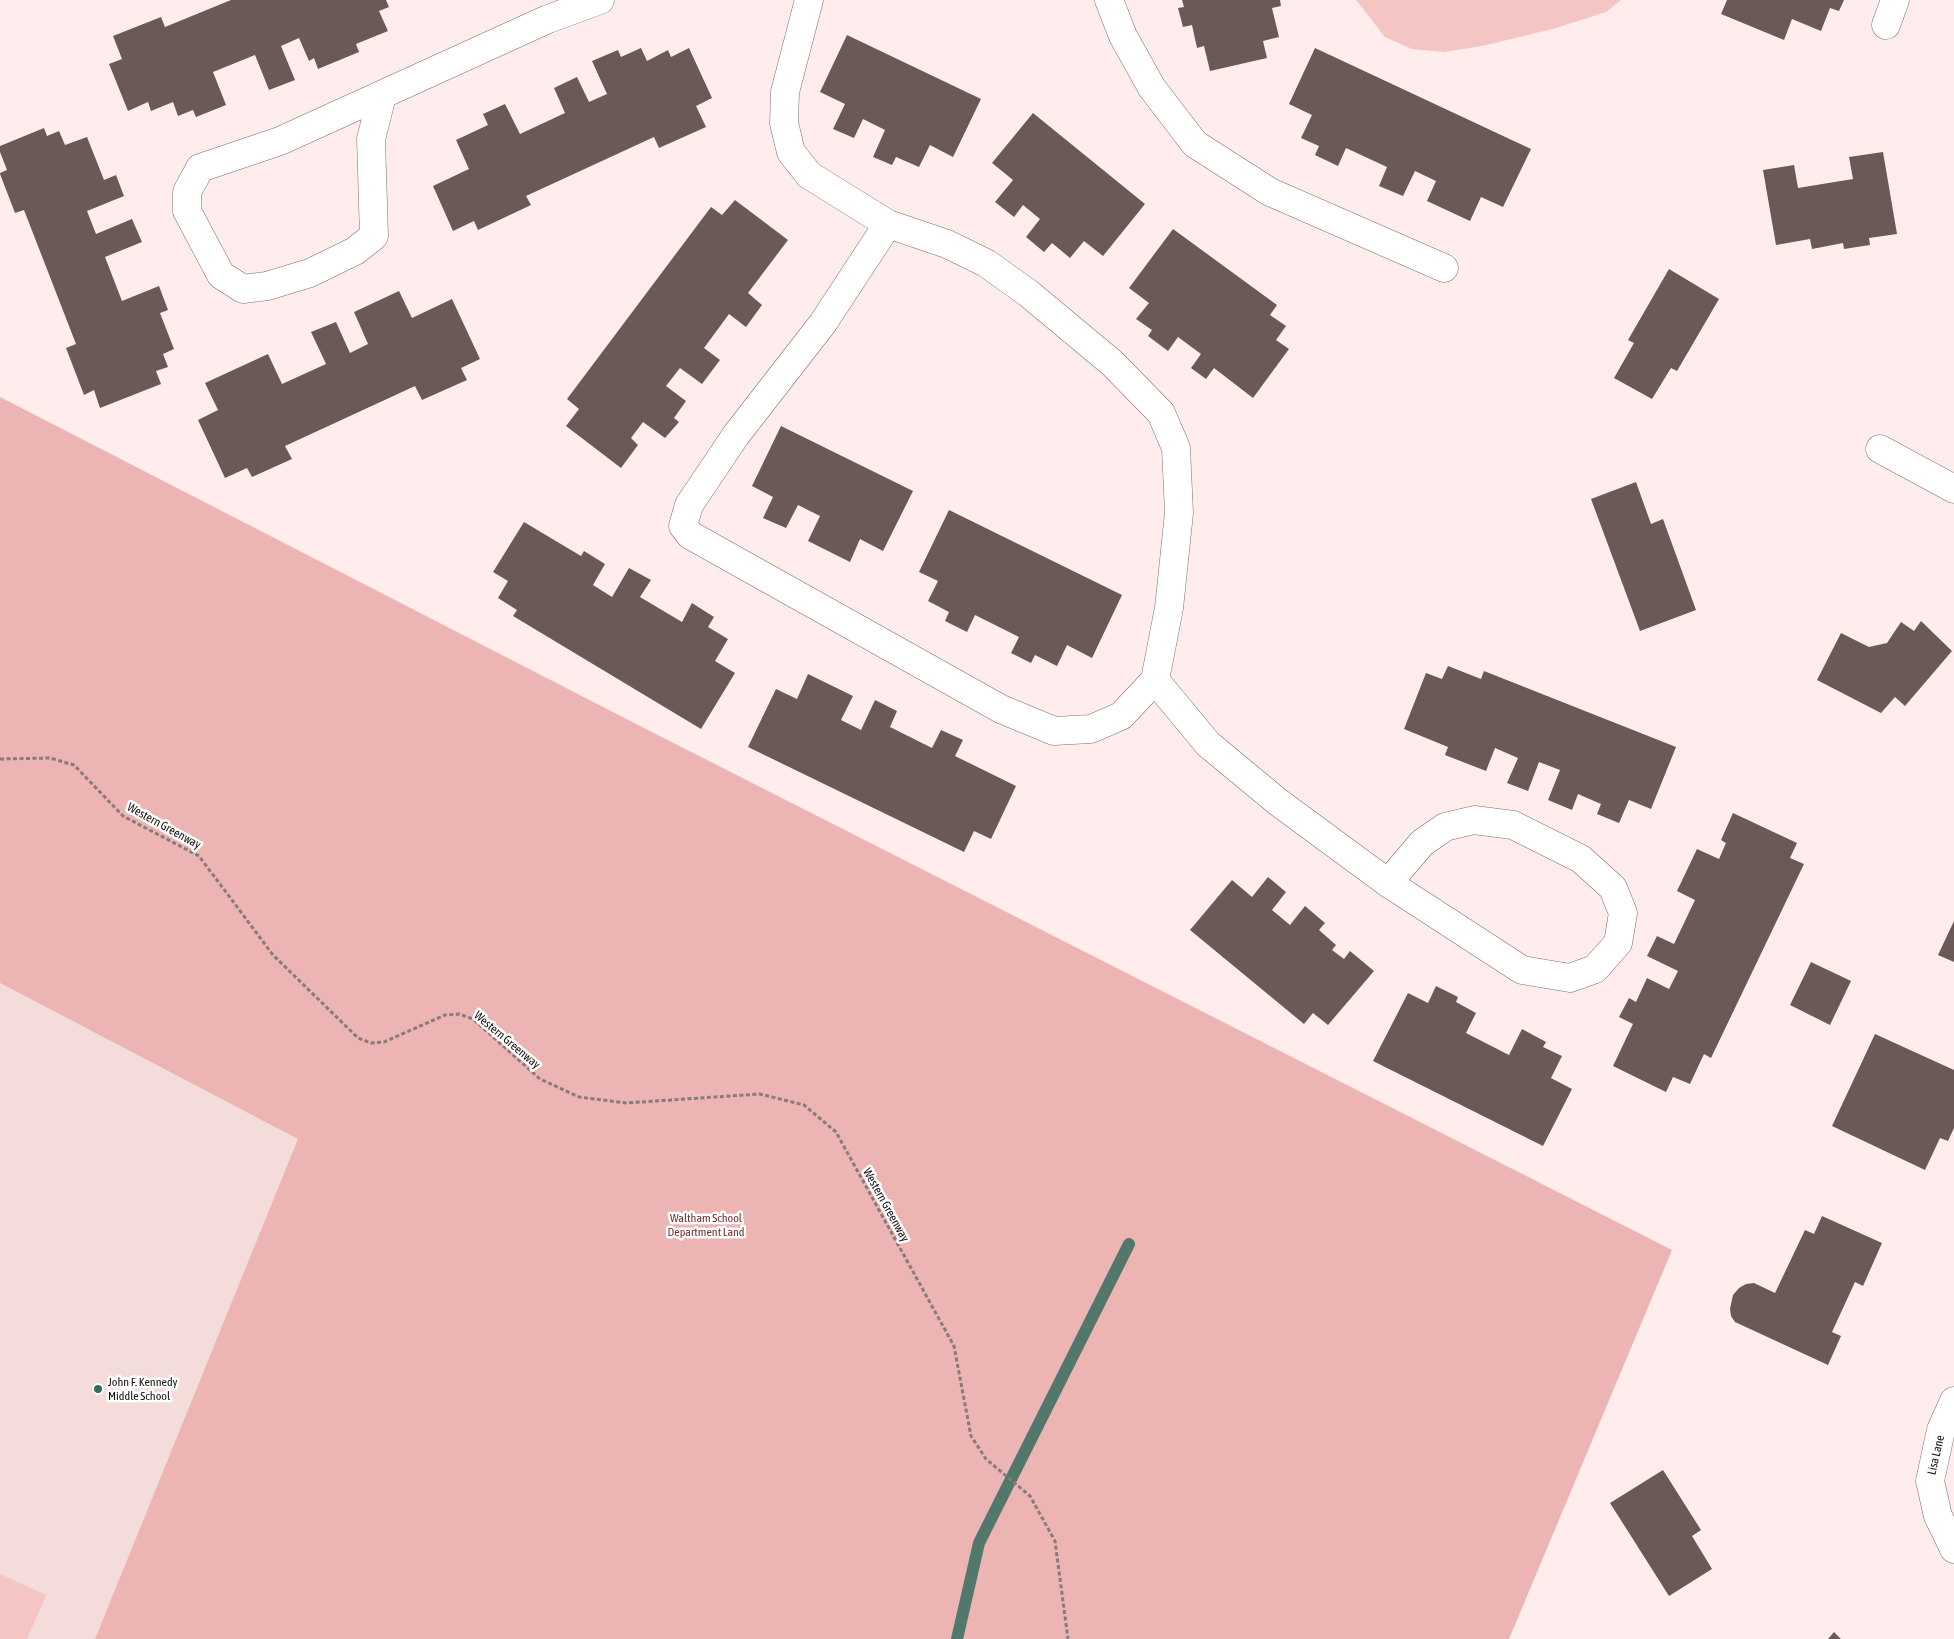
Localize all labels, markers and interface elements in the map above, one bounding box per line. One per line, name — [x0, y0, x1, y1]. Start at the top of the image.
street label: Western Greenway — [125, 800, 203, 852]
street label: Western Greenway — [471, 1008, 543, 1072]
street label: Western Greenway — [860, 1166, 912, 1244]
park label: Waltham School Department Land — [667, 1211, 745, 1239]
place label: John F. Kennedy Middle School — [108, 1375, 178, 1403]
marker: John F. Kennedy Middle School — [92, 1383, 104, 1395]
street label: Lisa Lane — [1924, 1434, 1948, 1476]

